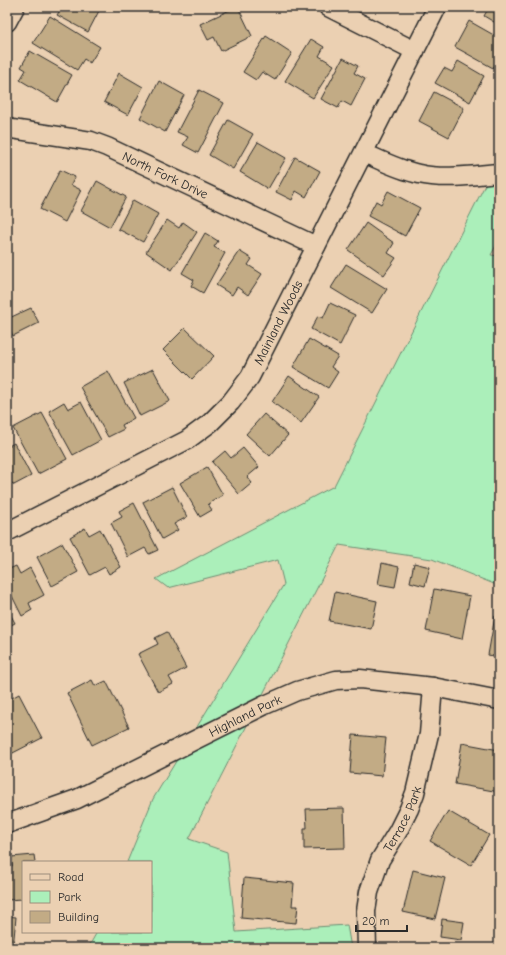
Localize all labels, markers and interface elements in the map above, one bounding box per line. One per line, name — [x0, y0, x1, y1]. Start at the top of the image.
street label: North Fork Drive — [120, 148, 211, 202]
street label: Mainland Woods — [250, 278, 305, 367]
street label: Highland Park — [206, 691, 284, 739]
street label: Terrace Park — [380, 784, 424, 854]
legend — [22, 861, 152, 933]
text: Road — [58, 870, 84, 884]
text: Park — [58, 890, 81, 904]
scale bar — [356, 907, 407, 933]
text: Building — [58, 910, 99, 924]
text: 20 m — [362, 914, 390, 928]

